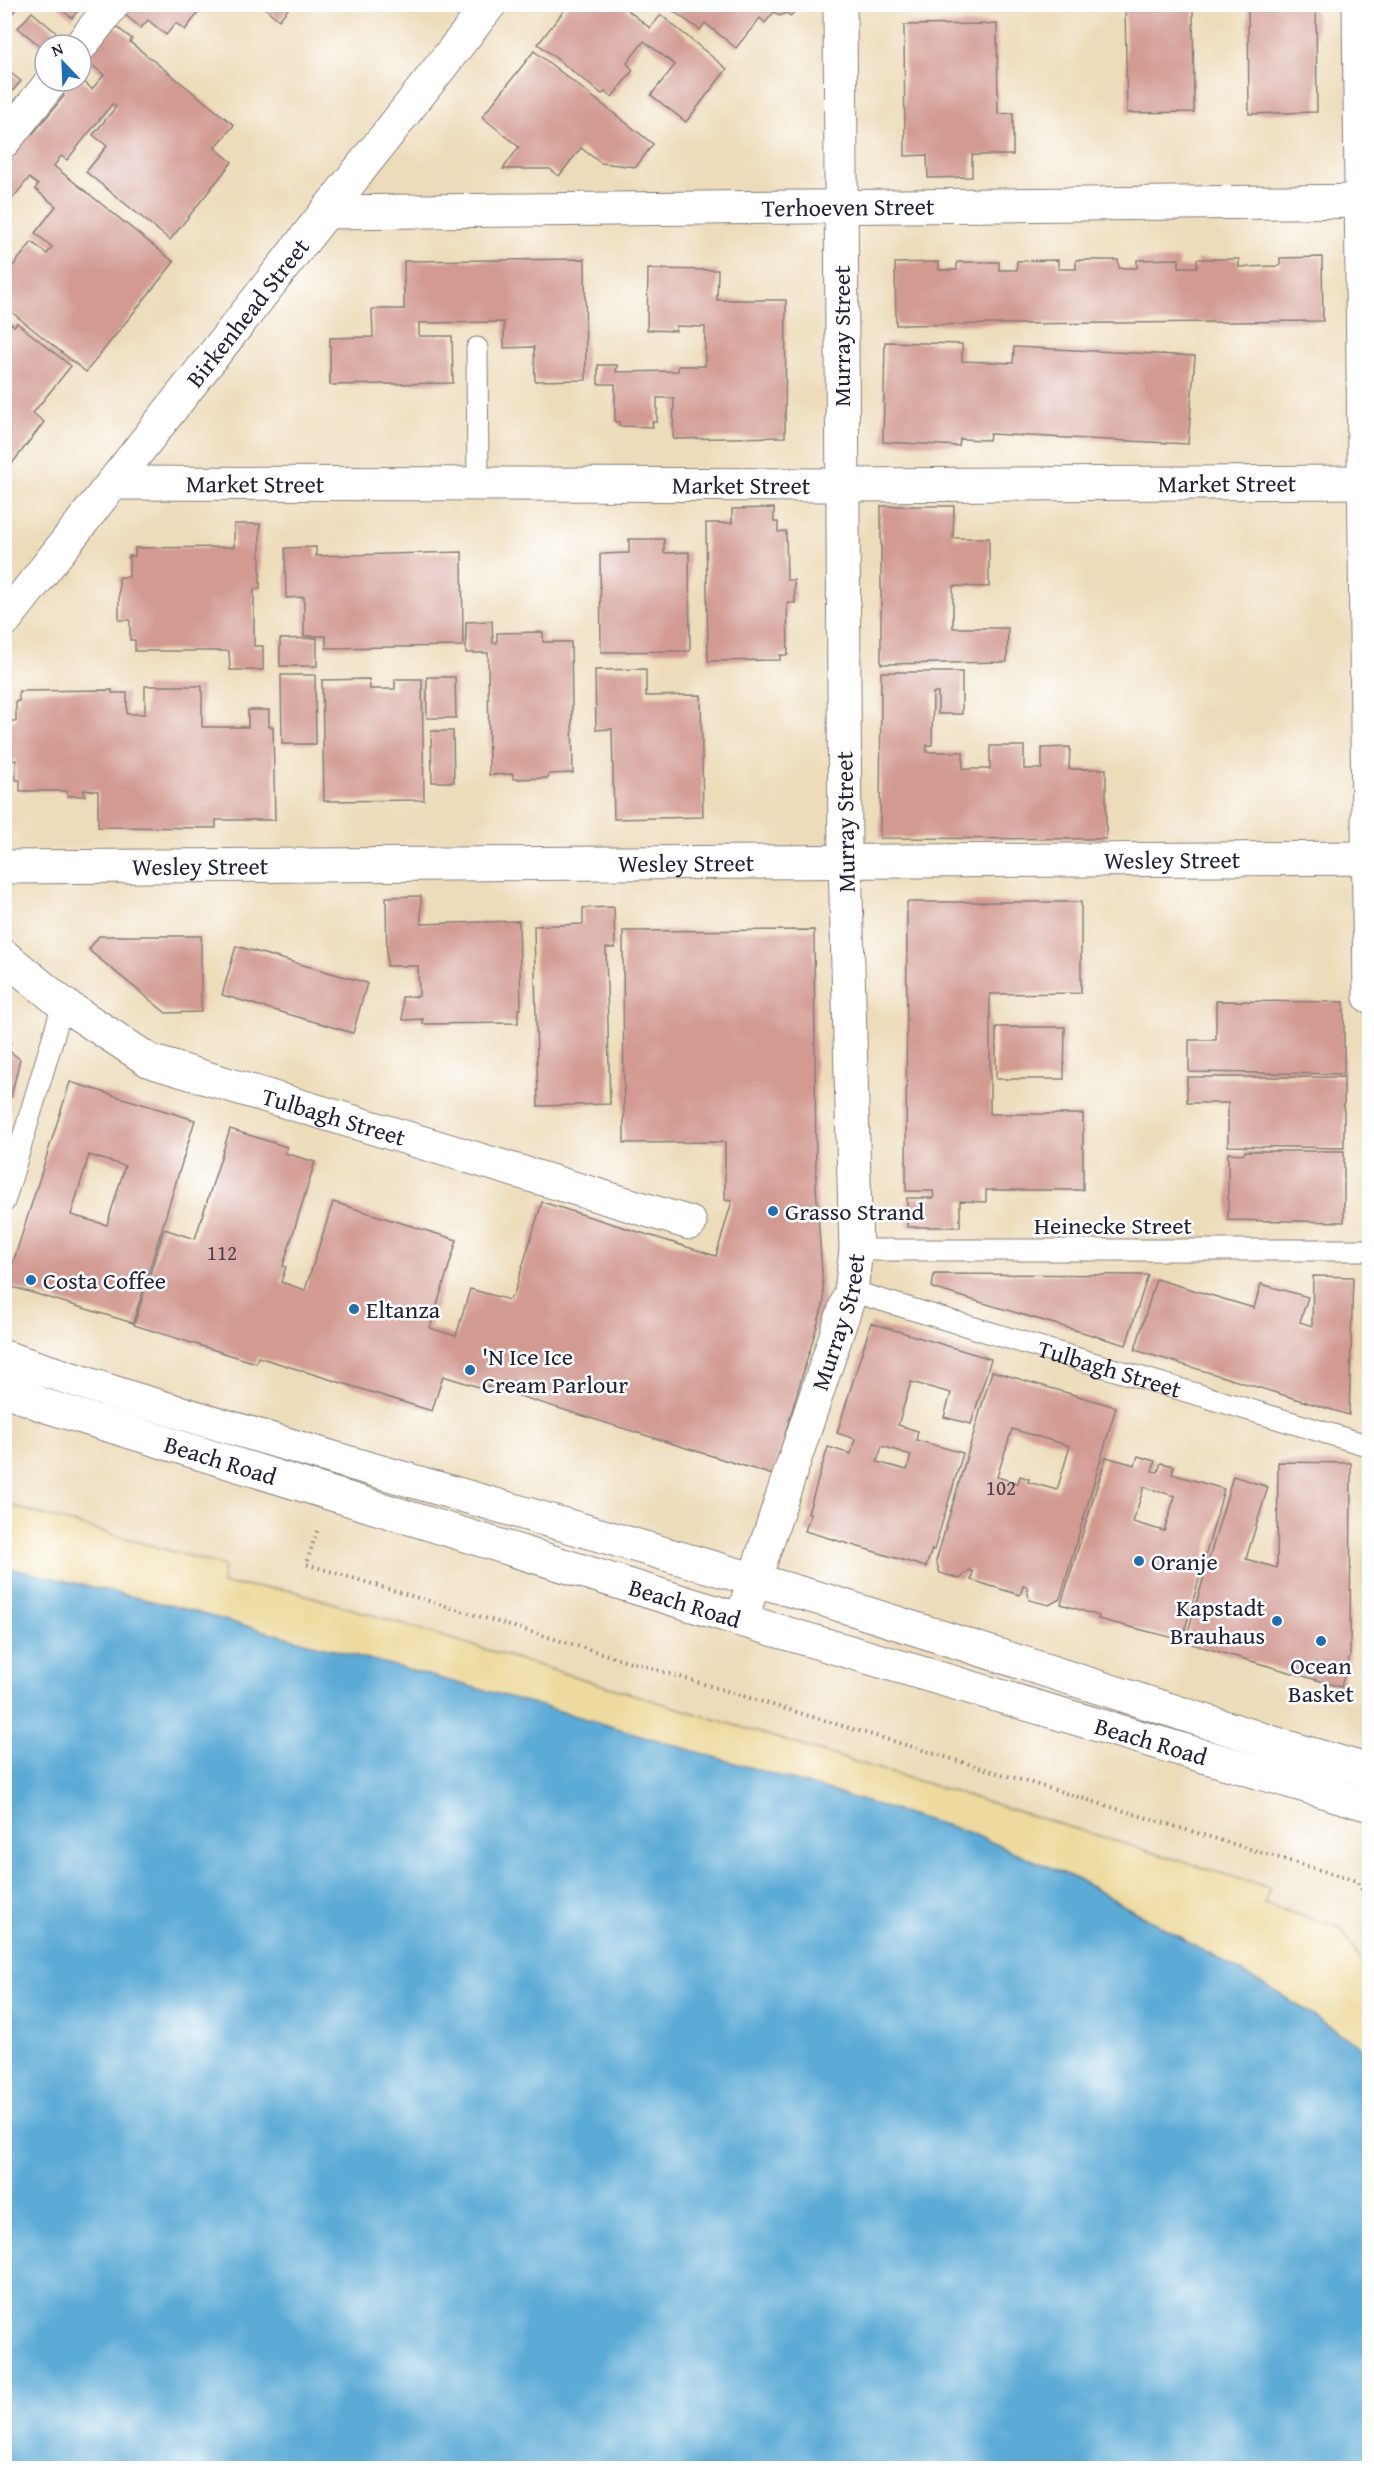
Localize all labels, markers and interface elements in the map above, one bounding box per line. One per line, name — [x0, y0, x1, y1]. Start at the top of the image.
north arrow — [33, 33, 93, 93]
text: N — [48, 36, 67, 62]
street label: Terhoeven Street — [761, 188, 935, 225]
street label: Birkenhead Street — [177, 230, 317, 394]
street label: Murray Street — [824, 265, 859, 407]
street label: Market Street — [1158, 465, 1297, 501]
street label: Market Street — [186, 466, 325, 501]
street label: Market Street — [672, 467, 811, 502]
street label: Murray Street — [826, 750, 864, 893]
street label: Wesley Street — [1104, 841, 1241, 877]
street label: Wesley Street — [618, 845, 755, 880]
street label: Wesley Street — [132, 848, 269, 884]
street label: Tulbagh Street — [258, 1078, 410, 1154]
place label: Grasso Strand — [785, 1194, 924, 1229]
marker: Grasso Strand — [766, 1204, 780, 1218]
street label: Heinecke Street — [1034, 1208, 1192, 1243]
house number: 112 — [207, 1237, 237, 1268]
street label: Murray Street — [802, 1251, 873, 1395]
place label: Costa Coffee — [43, 1263, 166, 1298]
marker: Costa Coffee — [24, 1273, 38, 1287]
place label: Eltanza — [366, 1292, 441, 1327]
marker: Eltanza — [347, 1302, 361, 1316]
street label: Tulbagh Street — [1034, 1330, 1186, 1406]
place label: 'N Ice Ice Cream Parlour — [482, 1339, 628, 1402]
marker: 'N Ice Ice Cream Parlour — [463, 1363, 477, 1377]
street label: Beach Road — [160, 1426, 281, 1493]
house number: 102 — [986, 1472, 1016, 1503]
place label: Oranje — [1151, 1544, 1218, 1579]
marker: Oranje — [1132, 1554, 1146, 1568]
street label: Beach Road — [625, 1569, 746, 1637]
place label: Kapstadt Brauhaus — [1170, 1590, 1266, 1653]
marker: Kapstadt Brauhaus — [1270, 1614, 1284, 1628]
marker: Ocean Basket — [1314, 1634, 1328, 1648]
place label: Ocean Basket — [1288, 1648, 1354, 1711]
street label: Beach Road — [1091, 1708, 1212, 1774]

